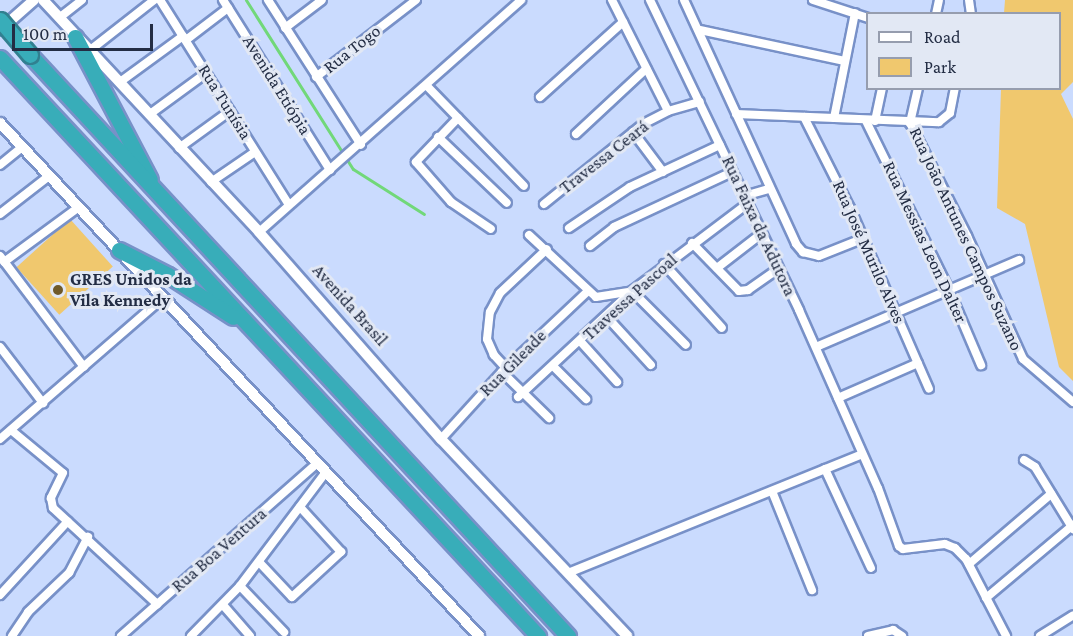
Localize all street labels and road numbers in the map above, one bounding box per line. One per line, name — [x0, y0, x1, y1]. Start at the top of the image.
street label: Rua Togo — [319, 20, 385, 78]
street label: Avenida Etiópia — [238, 31, 316, 139]
street label: Rua Tunísia — [193, 60, 257, 144]
street label: Travessa Ceará — [555, 116, 653, 198]
street label: Rua João Antunes Campos Suzano — [905, 124, 1027, 354]
street label: Rua Faixa da Adutora — [717, 152, 801, 300]
street label: Rua Messias Leon Dalter — [878, 158, 972, 326]
street label: Rua José Murilo Alves — [828, 177, 910, 327]
street label: Travessa Pascoal — [578, 249, 682, 345]
street label: Avenida Brasil — [308, 260, 392, 350]
street label: Rua Gileade — [475, 325, 551, 401]
street label: Rua Boa Ventura — [167, 503, 271, 597]

